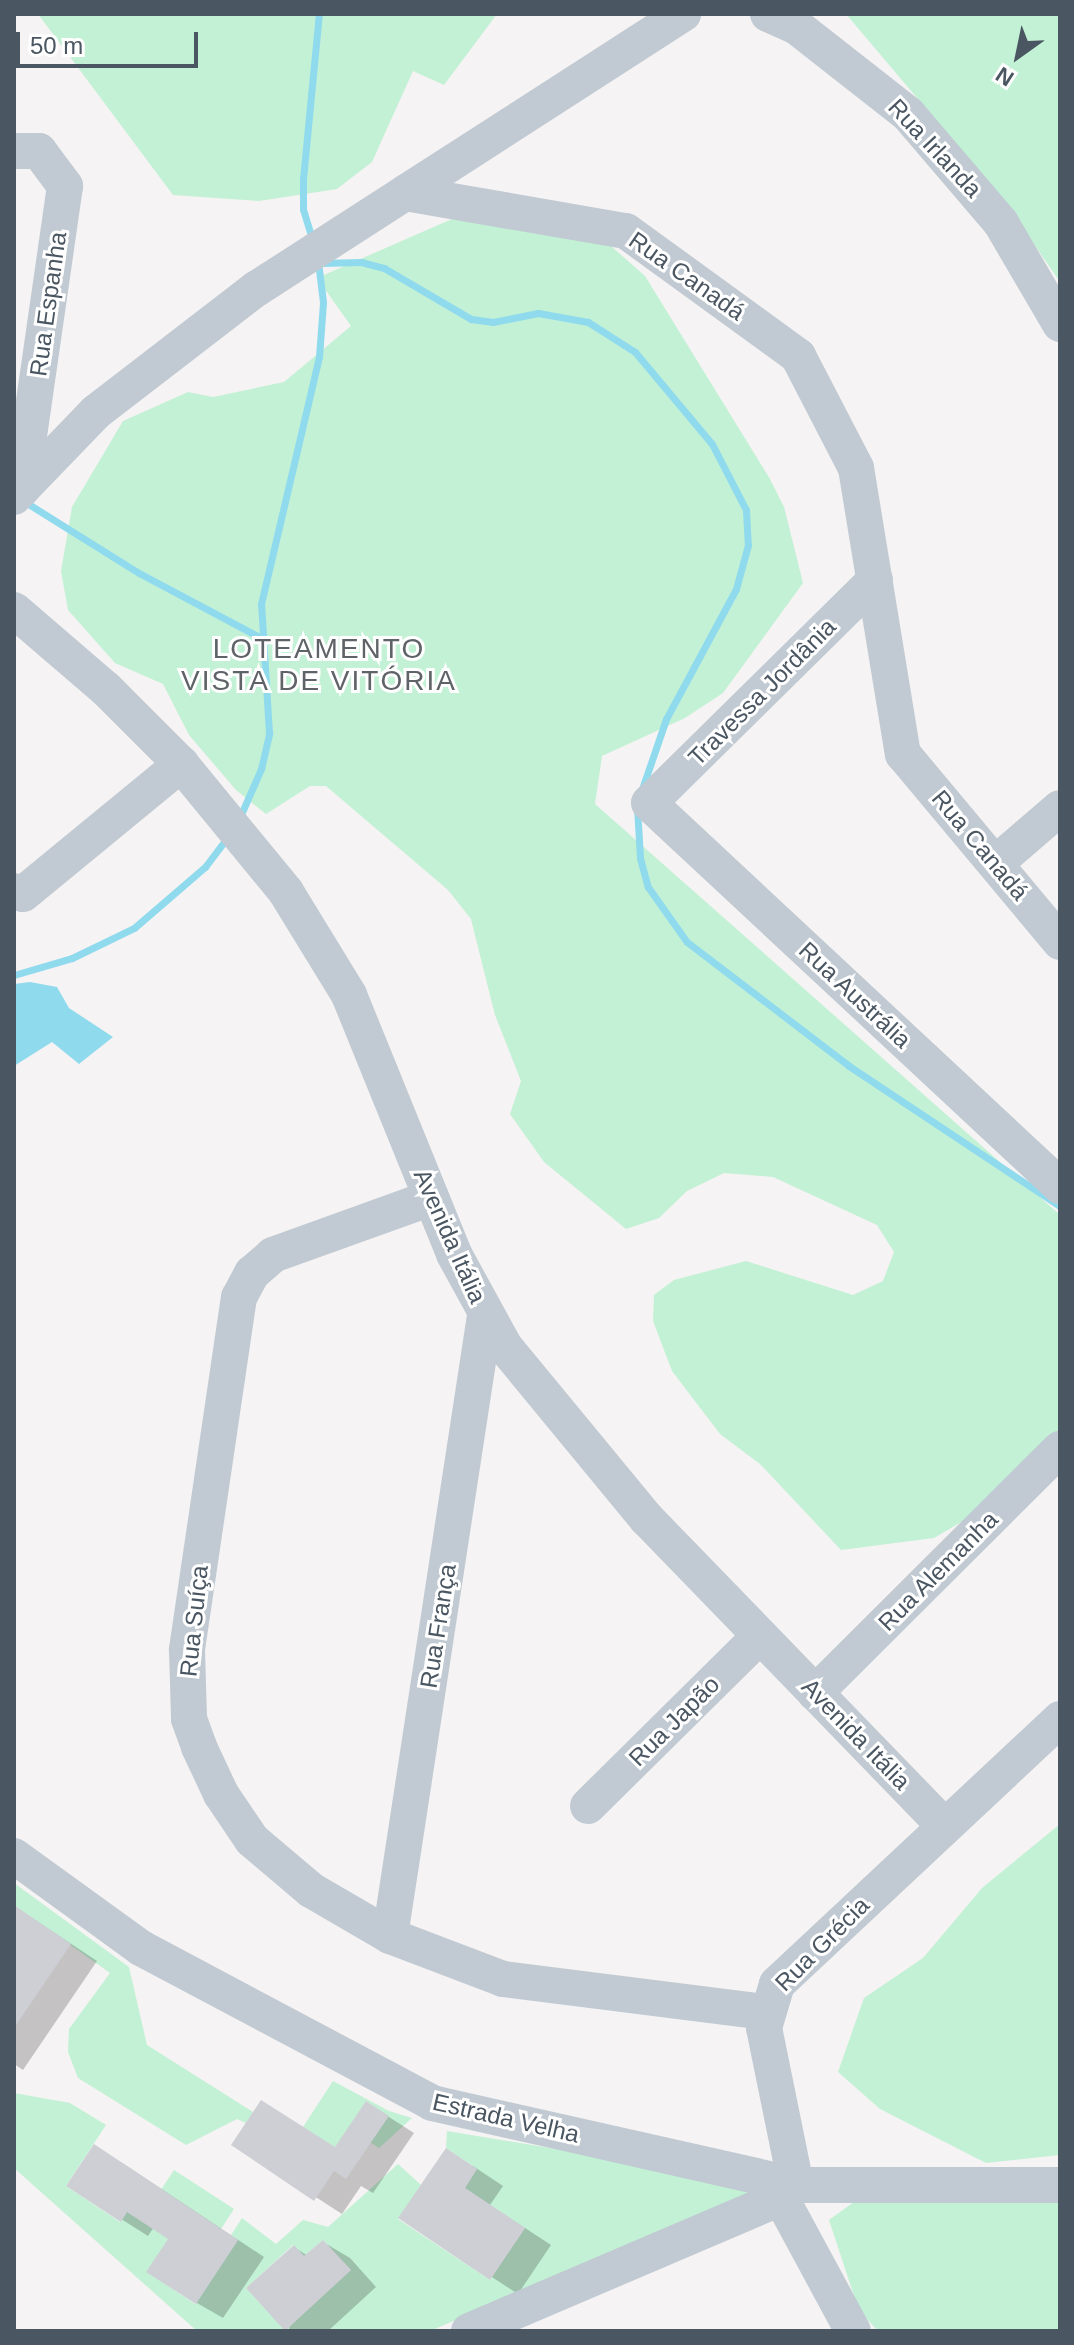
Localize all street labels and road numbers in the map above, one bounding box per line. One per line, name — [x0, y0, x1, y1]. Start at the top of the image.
street label: Rua Irlanda — [882, 93, 988, 203]
street label: Rua Canadá — [624, 226, 750, 326]
street label: Rua Espanha — [24, 230, 72, 378]
street label: Travessa Jordânia — [682, 612, 842, 772]
street label: Rua Canadá — [926, 784, 1034, 906]
street label: Rua Austrália — [792, 935, 918, 1055]
street label: Avenida Itália — [408, 1165, 492, 1307]
street label: Rua Alemanha — [872, 1505, 1004, 1637]
street label: Rua França — [414, 1562, 462, 1690]
street label: Rua Suíça — [174, 1564, 214, 1678]
street label: Rua Japão — [623, 1670, 725, 1772]
street label: Avenida Itália — [796, 1672, 916, 1796]
street label: Rua Grécia — [769, 1891, 875, 1997]
street label: Estrada Velha — [430, 2087, 582, 2149]

